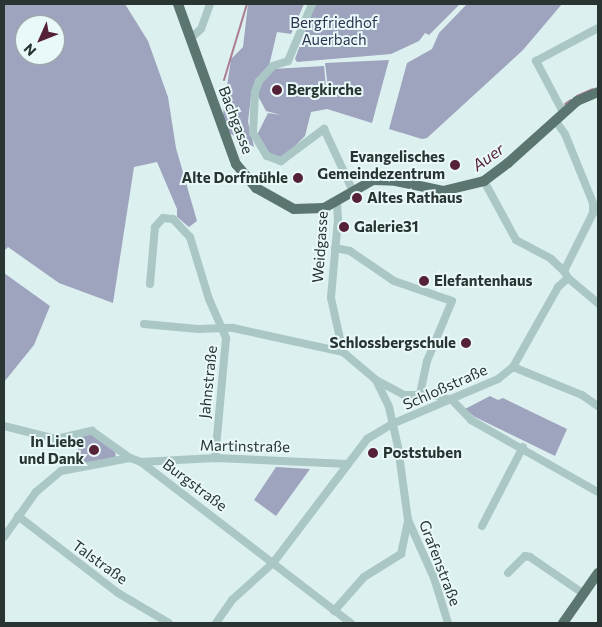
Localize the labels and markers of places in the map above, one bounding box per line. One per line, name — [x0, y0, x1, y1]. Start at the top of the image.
place label: Bergkirche — [287, 81, 362, 99]
marker: Bergkirche — [271, 84, 283, 96]
place label: Evangelisches Gemeindezentrum — [317, 147, 445, 182]
marker: Evangelisches Gemeindezentrum — [449, 159, 461, 171]
place label: Alte Dorfmühle — [181, 169, 288, 187]
marker: Alte Dorfmühle — [292, 172, 304, 184]
place label: Altes Rathaus — [367, 189, 463, 207]
marker: Altes Rathaus — [351, 192, 363, 204]
place label: Galerie31 — [354, 218, 419, 236]
marker: Galerie31 — [338, 221, 350, 233]
place label: Elefantenhaus — [434, 272, 532, 290]
marker: Elefantenhaus — [418, 275, 430, 287]
place label: Schlossbergschule — [330, 334, 456, 352]
marker: Schlossbergschule — [460, 337, 472, 349]
place label: In Liebe und Dank — [19, 432, 84, 467]
marker: In Liebe und Dank — [88, 444, 100, 456]
place label: Poststuben — [383, 444, 462, 462]
marker: Poststuben — [367, 447, 379, 459]

